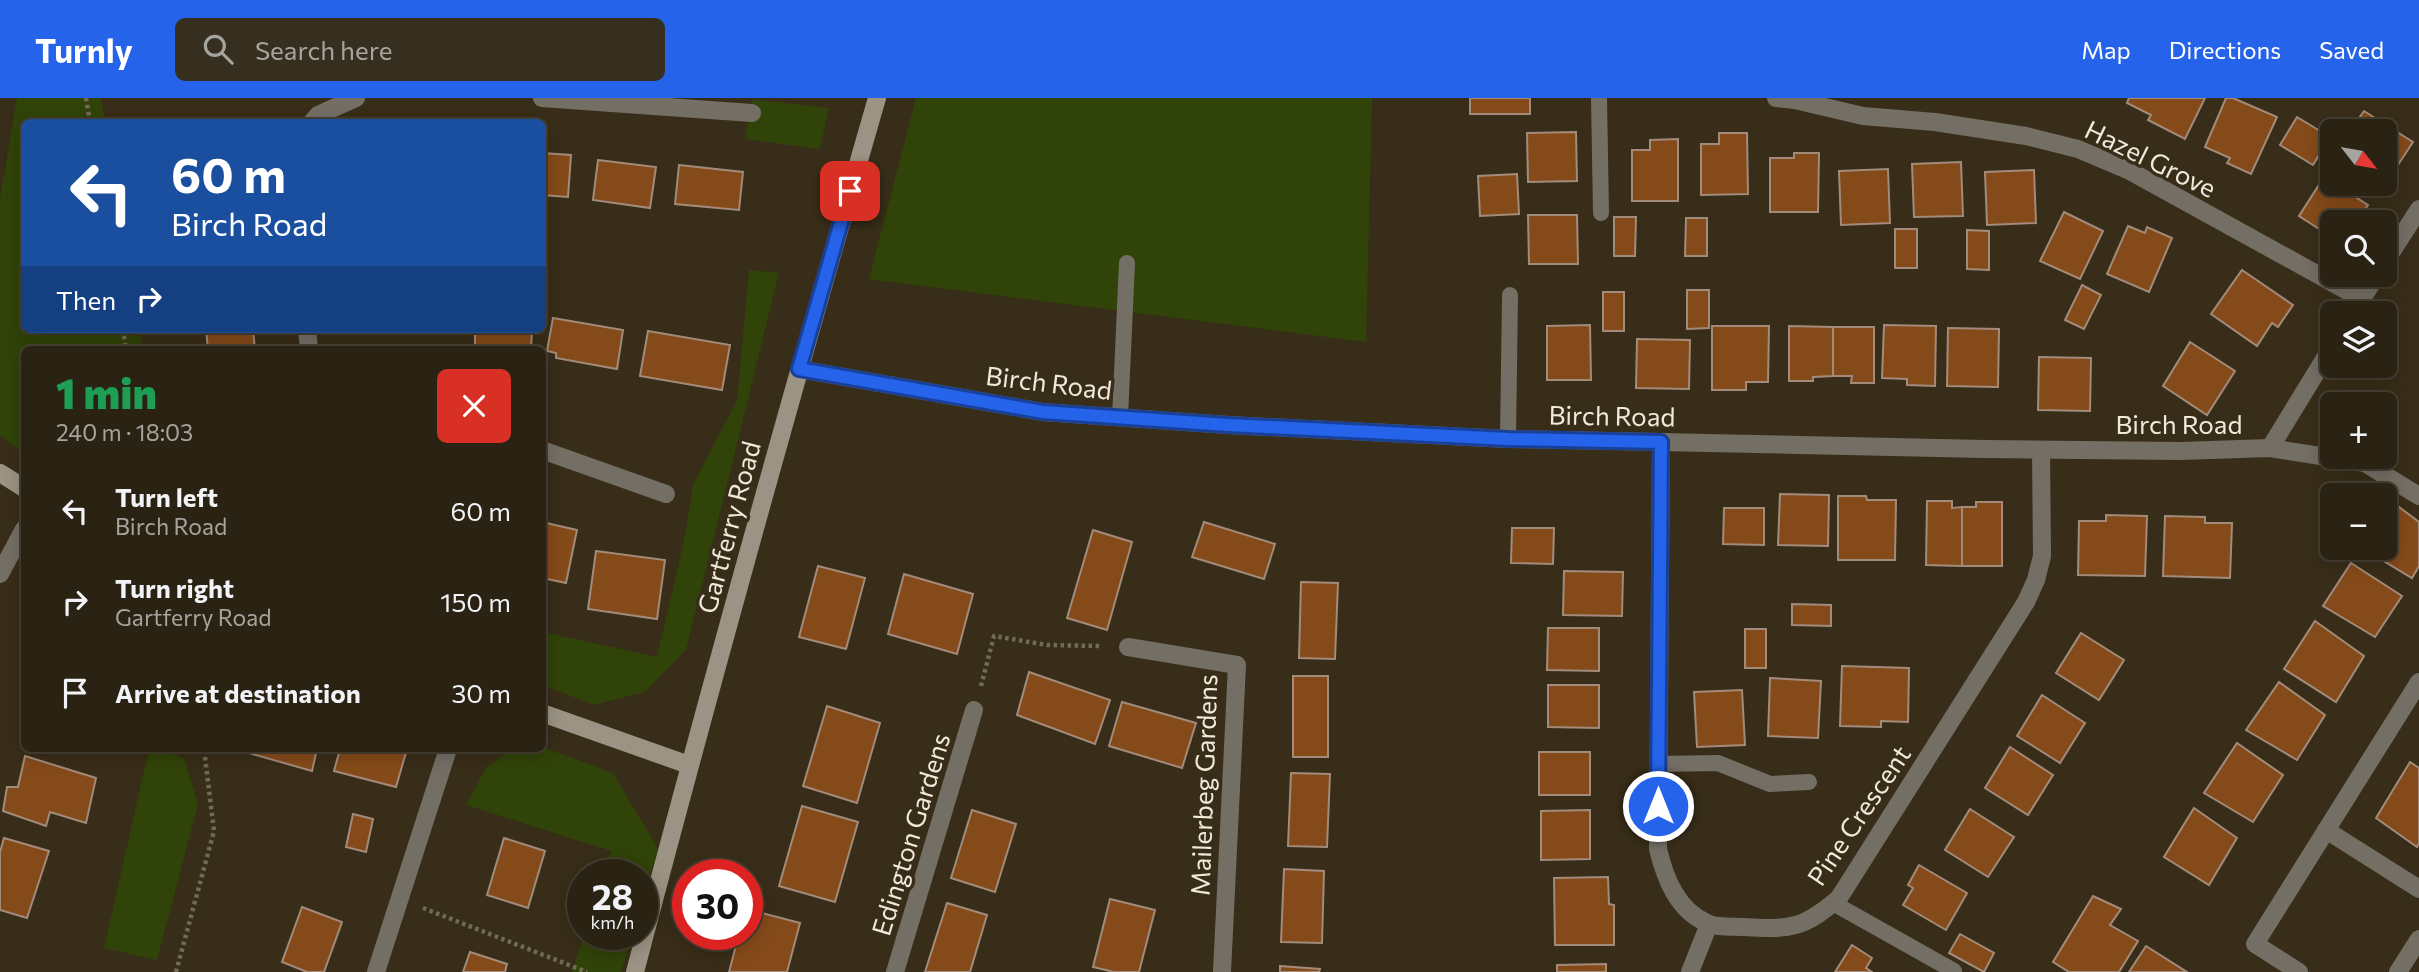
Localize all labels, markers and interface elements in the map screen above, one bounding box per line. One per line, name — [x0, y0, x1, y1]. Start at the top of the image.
search box — [175, 18, 665, 81]
text: Turnly — [35, 29, 133, 70]
icon: search — [199, 30, 237, 68]
text: Search here — [255, 34, 392, 65]
text: Map — [2081, 35, 2131, 64]
text: Directions — [2169, 35, 2281, 64]
text: Saved — [2319, 35, 2384, 64]
street label: Hazel Grove — [2080, 113, 2222, 203]
north arrow — [2320, 119, 2398, 196]
map controls — [2320, 119, 2397, 560]
text: 60 m — [171, 143, 286, 203]
icon: left — [56, 147, 147, 238]
pin — [820, 161, 880, 221]
icon: arrive — [831, 172, 869, 210]
text: Birch Road — [171, 203, 327, 243]
button: search — [2320, 210, 2397, 287]
icon: right — [130, 280, 168, 318]
text: Then — [56, 284, 116, 315]
button: layers — [2320, 301, 2397, 378]
street label: Birch Road — [984, 359, 1114, 405]
text: 1 min — [56, 366, 157, 418]
button: close — [437, 369, 511, 443]
button: + — [2320, 392, 2397, 469]
street label: Birch Road — [1548, 398, 1676, 432]
street label: Birch Road — [2116, 408, 2242, 439]
text: 240 m · 18:03 — [56, 418, 193, 446]
street label: Gartferry Road — [690, 438, 766, 616]
text: Turn left — [115, 481, 218, 512]
button: − — [2320, 483, 2397, 560]
icon: left — [56, 492, 94, 530]
text: 60 m — [451, 495, 511, 526]
text: Birch Road — [115, 512, 227, 540]
text: Turn right — [115, 572, 234, 603]
icon: right — [56, 583, 94, 621]
text: 150 m — [440, 586, 511, 617]
text: Gartferry Road — [115, 603, 272, 631]
icon: arrive — [56, 674, 94, 712]
street label: Mailerbeg Gardens — [1184, 674, 1222, 896]
text: Arrive at destination — [115, 677, 361, 708]
text: 30 m — [452, 677, 511, 708]
street label: Edington Gardens — [864, 729, 956, 939]
street label: Pine Crescent — [1800, 739, 1916, 891]
position arrow — [1621, 769, 1695, 843]
speed limit sign: 30 — [672, 859, 763, 950]
text: 28 — [592, 874, 633, 917]
text: km/h — [591, 911, 634, 933]

